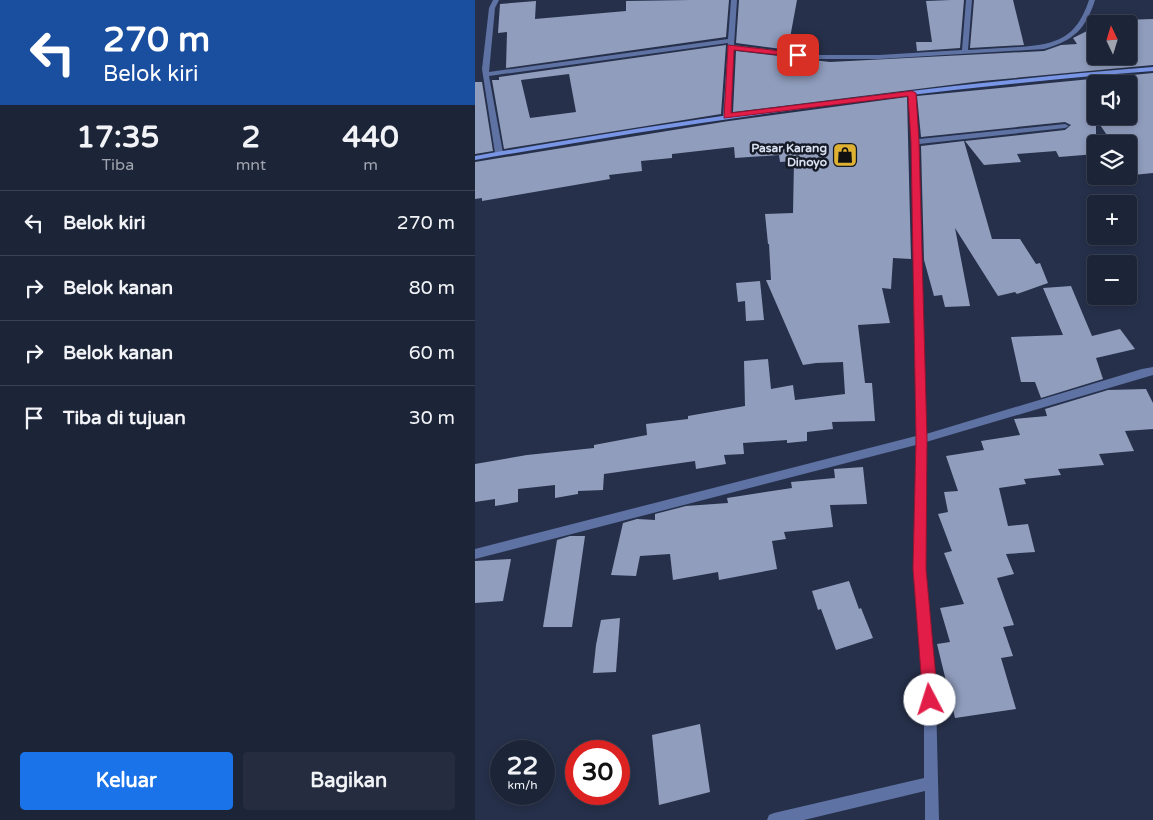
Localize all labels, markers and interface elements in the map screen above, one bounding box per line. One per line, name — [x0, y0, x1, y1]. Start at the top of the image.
north arrow — [1087, 15, 1137, 65]
map controls — [1087, 15, 1137, 305]
text: 270 m — [103, 19, 210, 61]
icon: left — [20, 20, 85, 85]
pin — [777, 34, 819, 76]
icon: arrive — [784, 41, 812, 69]
text: Belok kiri — [103, 61, 199, 87]
button: sound — [1087, 75, 1137, 125]
text: 17:35 — [76, 119, 159, 156]
text: 2 — [241, 119, 260, 156]
text: 440 — [342, 119, 399, 156]
button: layers — [1087, 135, 1137, 185]
place label: Pasar Karang Dinoyo — [751, 141, 827, 170]
shop icon: Pasar Karang Dinoyo — [832, 142, 858, 168]
text: Tiba — [101, 155, 134, 175]
text: mnt — [236, 155, 266, 175]
text: m — [363, 155, 378, 175]
button: + — [1087, 195, 1137, 245]
icon: left — [20, 209, 48, 237]
text: Belok kiri — [63, 212, 146, 234]
text: 270 m — [397, 212, 455, 234]
button: − — [1087, 255, 1137, 305]
icon: right — [20, 274, 48, 302]
text: Belok kanan — [63, 277, 173, 299]
text: 80 m — [409, 277, 455, 299]
icon: right — [20, 339, 48, 367]
text: Belok kanan — [63, 342, 173, 364]
text: 60 m — [409, 342, 455, 364]
icon: arrive — [20, 404, 48, 432]
text: Tiba di tujuan — [63, 407, 186, 429]
text: 30 m — [409, 407, 455, 429]
position arrow — [903, 673, 955, 725]
speed limit sign: 30 — [565, 740, 630, 805]
text: 22 — [507, 751, 538, 781]
button: Keluar — [20, 752, 233, 810]
button: Bagikan — [243, 752, 455, 810]
text: km/h — [507, 778, 538, 792]

